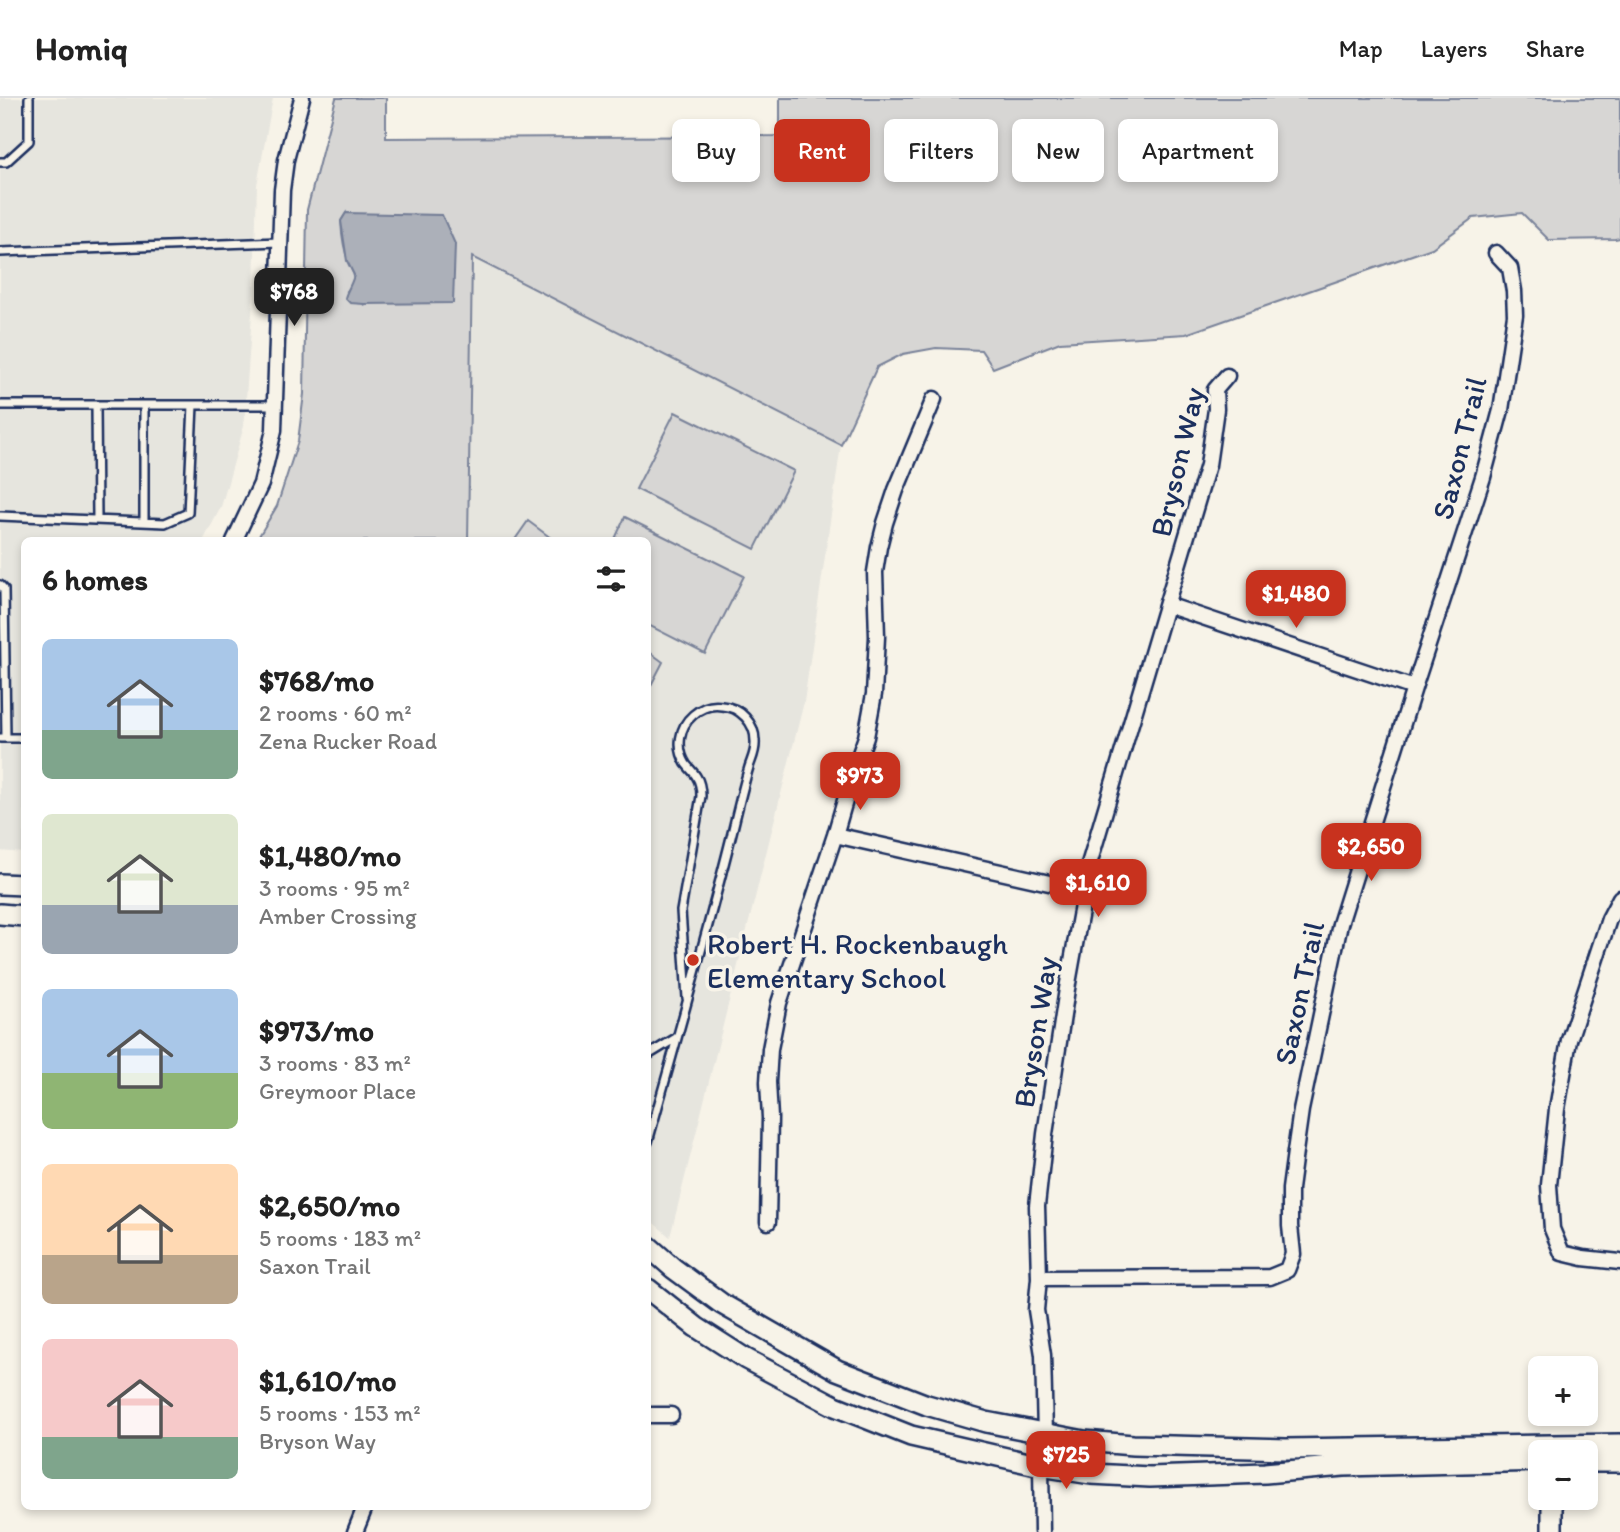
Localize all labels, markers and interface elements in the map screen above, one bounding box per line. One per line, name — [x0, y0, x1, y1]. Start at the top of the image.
text: Homiq — [35, 29, 128, 68]
text: Map — [1339, 34, 1383, 63]
text: Layers — [1421, 34, 1488, 63]
text: Share — [1526, 34, 1585, 63]
chip: Buy — [672, 119, 760, 182]
chip: Rent — [774, 119, 870, 182]
chip: Filters — [884, 119, 998, 182]
chip: New — [1012, 119, 1104, 182]
chip: Apartment — [1118, 119, 1278, 182]
pin: $768 — [253, 268, 335, 328]
text: $768 — [270, 277, 318, 305]
street label: Saxon Trail — [1423, 372, 1495, 523]
street label: Bryson Way — [1142, 384, 1212, 540]
icon: filters — [592, 560, 630, 598]
text: 6 homes — [42, 561, 148, 598]
pin: $1,480 — [1239, 570, 1353, 630]
text: $1,480 — [1262, 579, 1330, 607]
text: $768/mo — [259, 662, 374, 699]
icon: home — [98, 667, 182, 751]
text: 2 rooms · 60 m² — [259, 699, 412, 727]
text: Zena Rucker Road — [259, 727, 437, 755]
pin: $973 — [819, 752, 901, 812]
text: $973 — [836, 761, 884, 789]
pin: $2,650 — [1314, 824, 1428, 883]
text: $2,650 — [1337, 832, 1405, 860]
text: $1,480/mo — [259, 837, 401, 874]
icon: home — [98, 842, 182, 926]
pin: $1,610 — [1041, 860, 1155, 919]
text: $1,610 — [1066, 868, 1130, 896]
text: 3 rooms · 95 m² — [259, 874, 410, 902]
text: Amber Crossing — [259, 902, 417, 930]
street label: Saxon Trail — [1266, 917, 1332, 1068]
place label: Robert H. Rockenbaugh Elementary School — [707, 925, 1008, 996]
marker: Robert H. Rockenbaugh Elementary School — [685, 952, 701, 968]
street label: Bryson Way — [1005, 954, 1065, 1110]
text: $973/mo — [259, 1012, 374, 1049]
icon: home — [98, 1017, 182, 1101]
text: 3 rooms · 83 m² — [259, 1049, 411, 1077]
text: Greymoor Place — [259, 1077, 416, 1105]
text: $2,650/mo — [259, 1187, 400, 1224]
icon: home — [98, 1192, 182, 1276]
text: 5 rooms · 183 m² — [259, 1224, 421, 1252]
text: Saxon Trail — [259, 1252, 371, 1280]
map controls — [1528, 1356, 1598, 1510]
button: + — [1528, 1356, 1598, 1426]
text: $1,610/mo — [259, 1362, 397, 1399]
icon: home — [98, 1367, 182, 1451]
text: 5 rooms · 153 m² — [259, 1399, 421, 1427]
text: Bryson Way — [259, 1427, 376, 1455]
pin: $725 — [1025, 1432, 1107, 1491]
text: $725 — [1042, 1440, 1090, 1468]
button: − — [1528, 1440, 1598, 1510]

